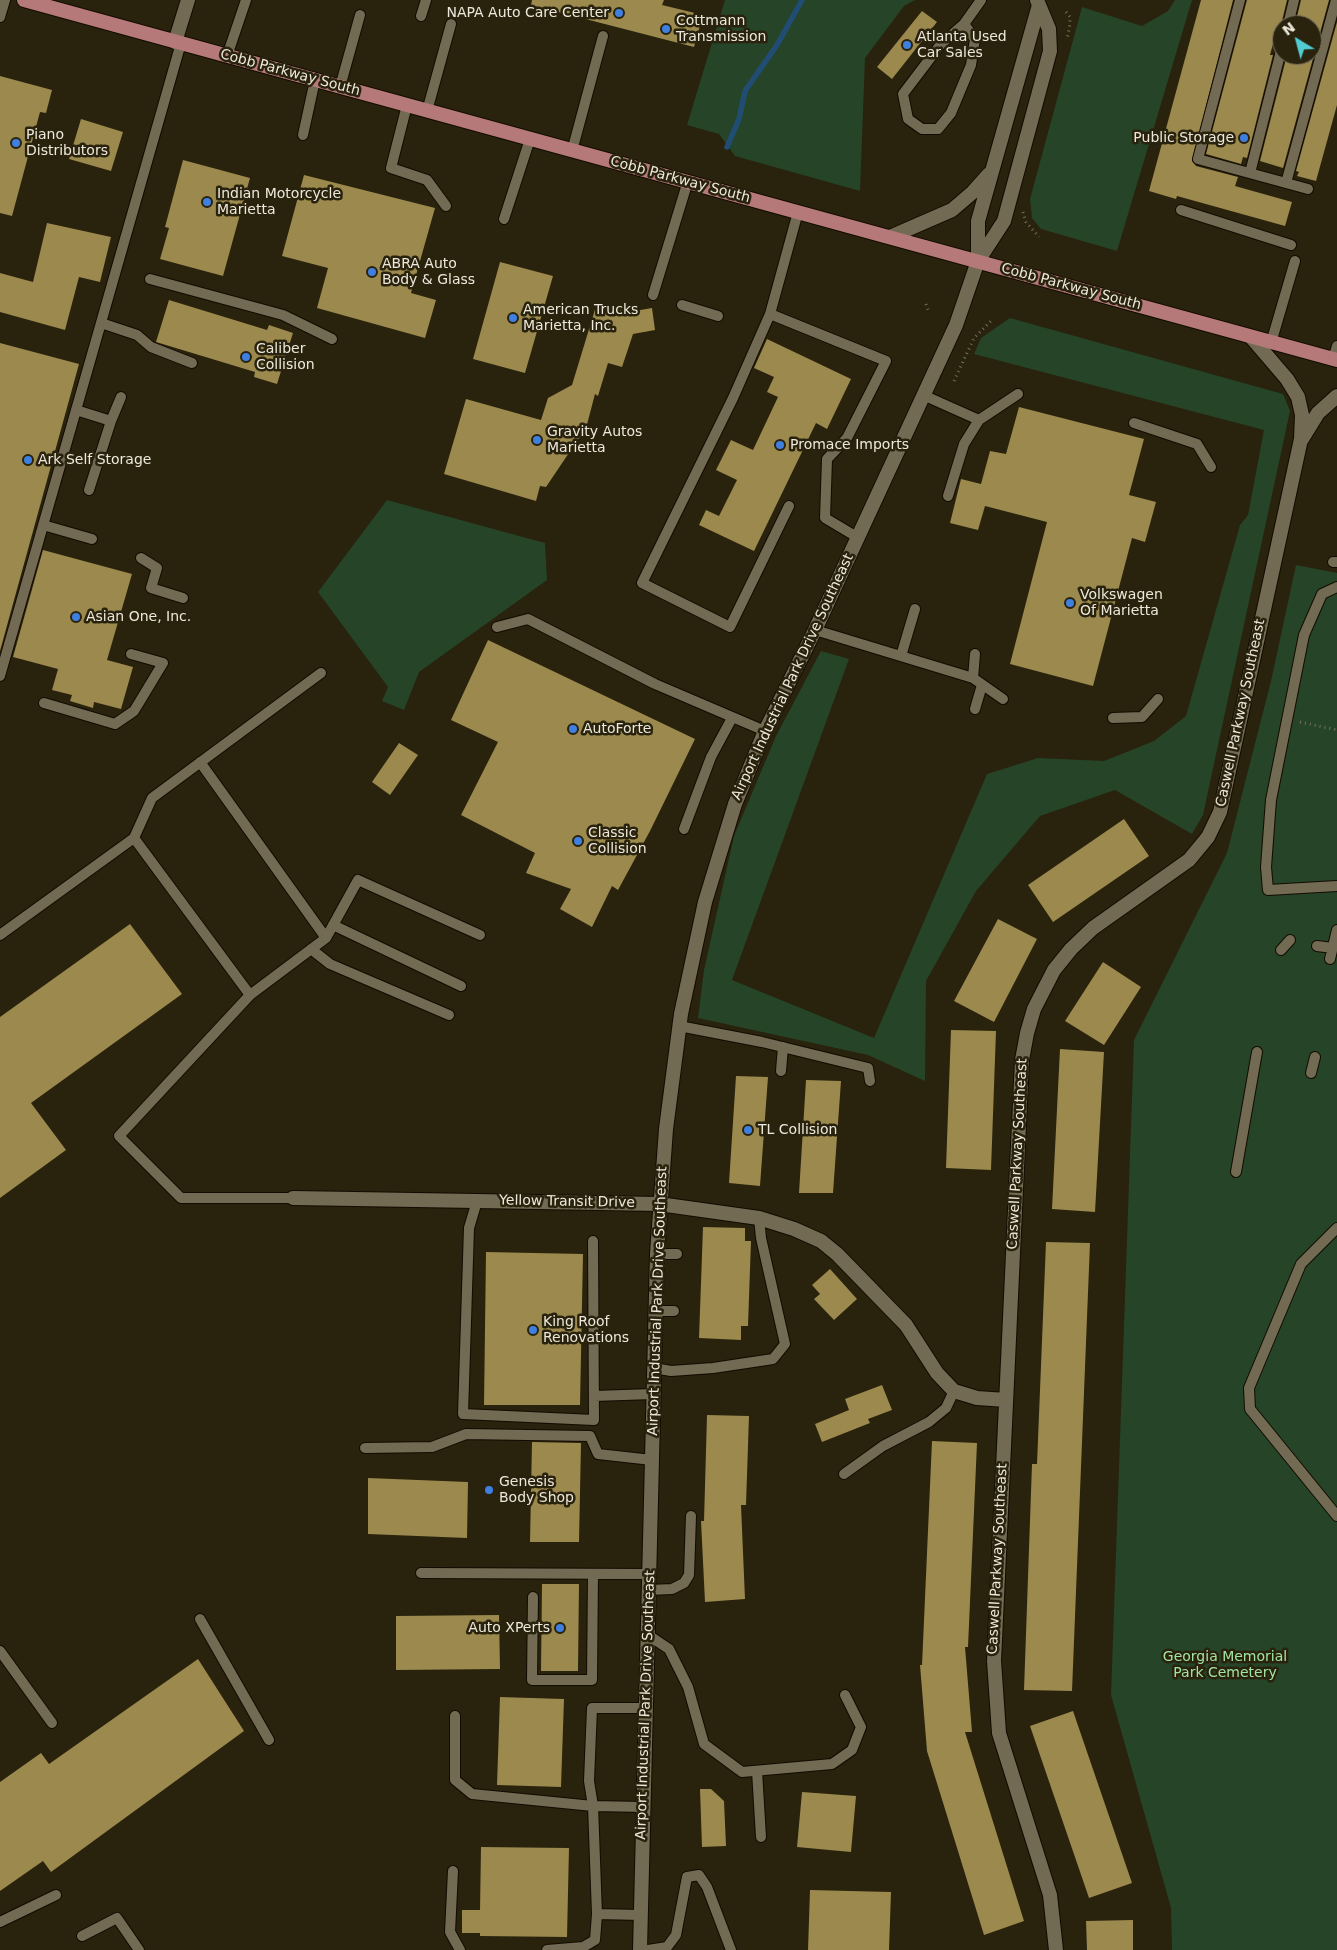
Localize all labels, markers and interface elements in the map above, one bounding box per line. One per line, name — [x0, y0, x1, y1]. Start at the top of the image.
place label: NAPA Auto Care Center — [446, 5, 609, 21]
marker: NAPA Auto Care Center — [613, 7, 625, 19]
place label: Cottmann Transmission — [676, 13, 766, 46]
north arrow — [1272, 15, 1322, 65]
text: N — [1279, 19, 1298, 39]
marker: Cottmann Transmission — [660, 23, 672, 35]
place label: Atlanta Used Car Sales — [917, 29, 1007, 62]
marker: Atlanta Used Car Sales — [901, 39, 913, 51]
street label: Cobb Parkway South — [218, 46, 362, 100]
place label: Piano Distributors — [26, 127, 108, 160]
place label: Public Storage — [1133, 130, 1234, 146]
marker: Public Storage — [1238, 132, 1250, 144]
marker: Piano Distributors — [10, 137, 22, 149]
street label: Cobb Parkway South — [608, 153, 752, 207]
place label: Indian Motorcycle Marietta — [217, 186, 341, 218]
marker: Indian Motorcycle Marietta — [201, 196, 213, 208]
place label: ABRA Auto Body & Glass — [382, 256, 475, 288]
street label: Cobb Parkway South — [999, 260, 1143, 314]
marker: ABRA Auto Body & Glass — [366, 266, 378, 278]
place label: American Trucks Marietta, Inc. — [523, 302, 638, 334]
marker: American Trucks Marietta, Inc. — [507, 312, 519, 324]
place label: Caliber Collision — [256, 341, 315, 374]
marker: Caliber Collision — [240, 351, 252, 363]
place label: Gravity Autos Marietta — [547, 424, 642, 457]
marker: Gravity Autos Marietta — [531, 434, 543, 446]
place label: Promace Imports — [790, 437, 909, 453]
marker: Promace Imports — [774, 439, 786, 451]
place label: Ark Self Storage — [38, 452, 151, 468]
marker: Ark Self Storage — [22, 454, 34, 466]
street label: Airport Industrial Park Drive Southeast — [728, 551, 858, 803]
place label: Volkswagen Of Marietta — [1080, 587, 1163, 620]
marker: Volkswagen Of Marietta — [1064, 597, 1076, 609]
place label: Asian One, Inc. — [86, 609, 191, 625]
marker: Asian One, Inc. — [70, 611, 82, 623]
street label: Caswell Parkway Southeast — [1213, 618, 1269, 808]
place label: AutoForte — [583, 721, 651, 737]
marker: AutoForte — [567, 723, 579, 735]
place label: Classic Collision — [588, 825, 647, 858]
marker: Classic Collision — [572, 835, 584, 847]
street label: Caswell Parkway Southeast — [1005, 1058, 1031, 1250]
place label: TL Collision — [758, 1122, 837, 1138]
marker: TL Collision — [742, 1124, 754, 1136]
street label: Airport Industrial Park Drive Southeast — [645, 1166, 671, 1436]
street label: Yellow Transit Drive — [499, 1192, 635, 1212]
place label: King Roof Renovations — [543, 1314, 629, 1346]
marker: King Roof Renovations — [527, 1324, 539, 1336]
street label: Caswell Parkway Southeast — [985, 1463, 1011, 1655]
place label: Genesis Body Shop — [499, 1474, 574, 1506]
marker: Genesis Body Shop — [483, 1484, 495, 1496]
street label: Airport Industrial Park Drive Southeast — [633, 1570, 659, 1840]
place label: Auto XPerts — [468, 1620, 550, 1636]
marker: Auto XPerts — [554, 1622, 566, 1634]
park label: Georgia Memorial Park Cemetery — [1163, 1649, 1287, 1681]

